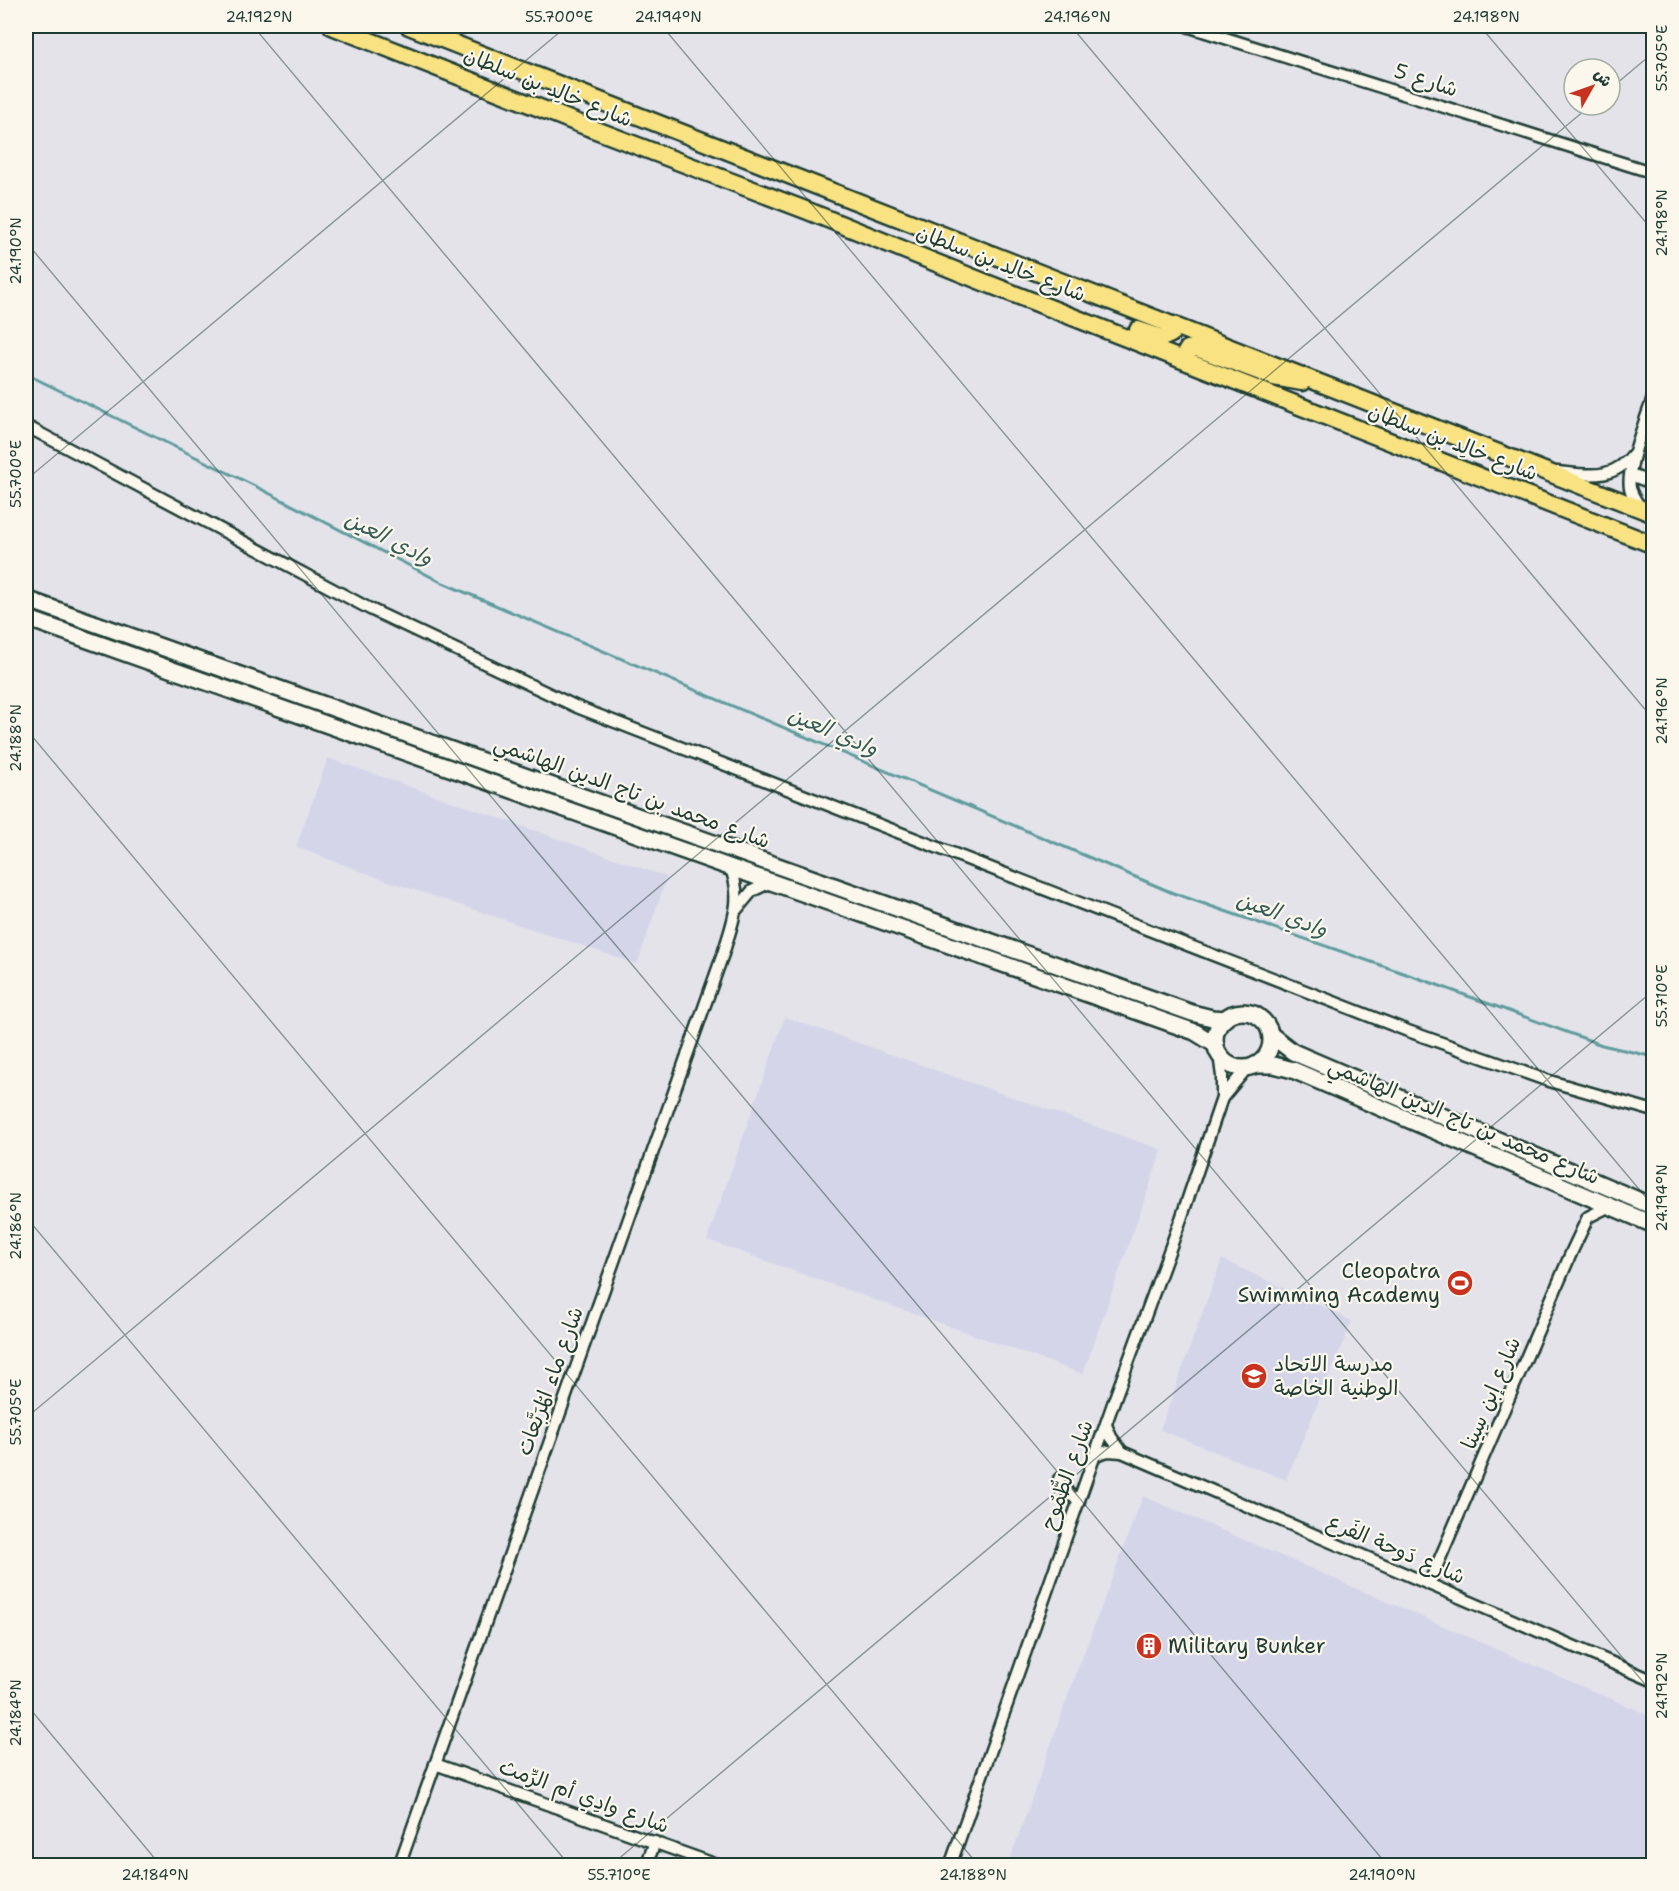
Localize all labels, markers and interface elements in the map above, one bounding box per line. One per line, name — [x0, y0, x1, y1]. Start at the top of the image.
text: 24.192°N — [225, 7, 293, 27]
text: 55.700°E — [525, 7, 593, 27]
text: 24.194°N — [634, 7, 702, 27]
text: 24.196°N — [1043, 7, 1111, 27]
text: 24.198°N — [1452, 7, 1520, 27]
text: 55.705°E — [1652, 25, 1672, 91]
street label: شارع خالِد بن سلطان — [459, 40, 636, 135]
street label: شارع 5 — [1390, 57, 1461, 104]
north arrow — [1562, 57, 1622, 117]
text: ش — [1589, 64, 1617, 91]
text: 24.198°N — [1652, 189, 1672, 257]
text: 24.190°N — [6, 217, 26, 285]
street label: شارع خالِد بن سلطان — [912, 218, 1090, 309]
street label: شارع خالِد بن سلطان — [1364, 397, 1542, 488]
text: 55.700°E — [6, 440, 26, 508]
water label: وادي العين — [340, 504, 438, 573]
text: 24.196°N — [1652, 677, 1672, 745]
water label: وادي العين — [783, 699, 882, 764]
text: 24.188°N — [6, 704, 26, 772]
street label: شارع محمد بن تاج الدين الهاشمي — [488, 729, 774, 860]
water label: وادي العين — [1232, 884, 1332, 945]
text: 55.710°E — [1652, 964, 1672, 1028]
street label: شارع محمد بن تاج الدين الهاشمي — [1322, 1051, 1604, 1196]
text: 24.194°N — [1652, 1164, 1672, 1232]
text: 24.186°N — [6, 1192, 26, 1260]
place label: Cleopatra Swimming Academy — [1238, 1257, 1440, 1309]
sports icon: Cleopatra Swimming Academy — [1445, 1268, 1475, 1298]
street label: شارع ماء المُرَبَّعات — [510, 1303, 591, 1460]
street label: شارع إبن سِينا — [1455, 1332, 1528, 1454]
place label: مدرسة الاتحاد الوطنية الخاصة — [1274, 1350, 1398, 1402]
school or university icon: مدرسة الاتحاد الوطنية الخاصة — [1239, 1361, 1269, 1391]
text: 55.705°E — [6, 1379, 26, 1445]
street label: شارع الطُّمُوح — [1034, 1416, 1101, 1534]
street label: شارع دَوحة الفَرع — [1322, 1507, 1470, 1592]
building icon: Military Bunker — [1134, 1631, 1164, 1661]
place label: Military Bunker — [1168, 1632, 1326, 1660]
text: 24.192°N — [1652, 1652, 1672, 1720]
text: 24.184°N — [6, 1679, 26, 1747]
street label: شارع وادِي أم الرِّمث — [494, 1752, 673, 1842]
text: 24.184°N — [121, 1865, 189, 1885]
text: 55.710°E — [587, 1865, 651, 1885]
text: 24.188°N — [939, 1865, 1007, 1885]
text: 24.190°N — [1348, 1865, 1416, 1885]

